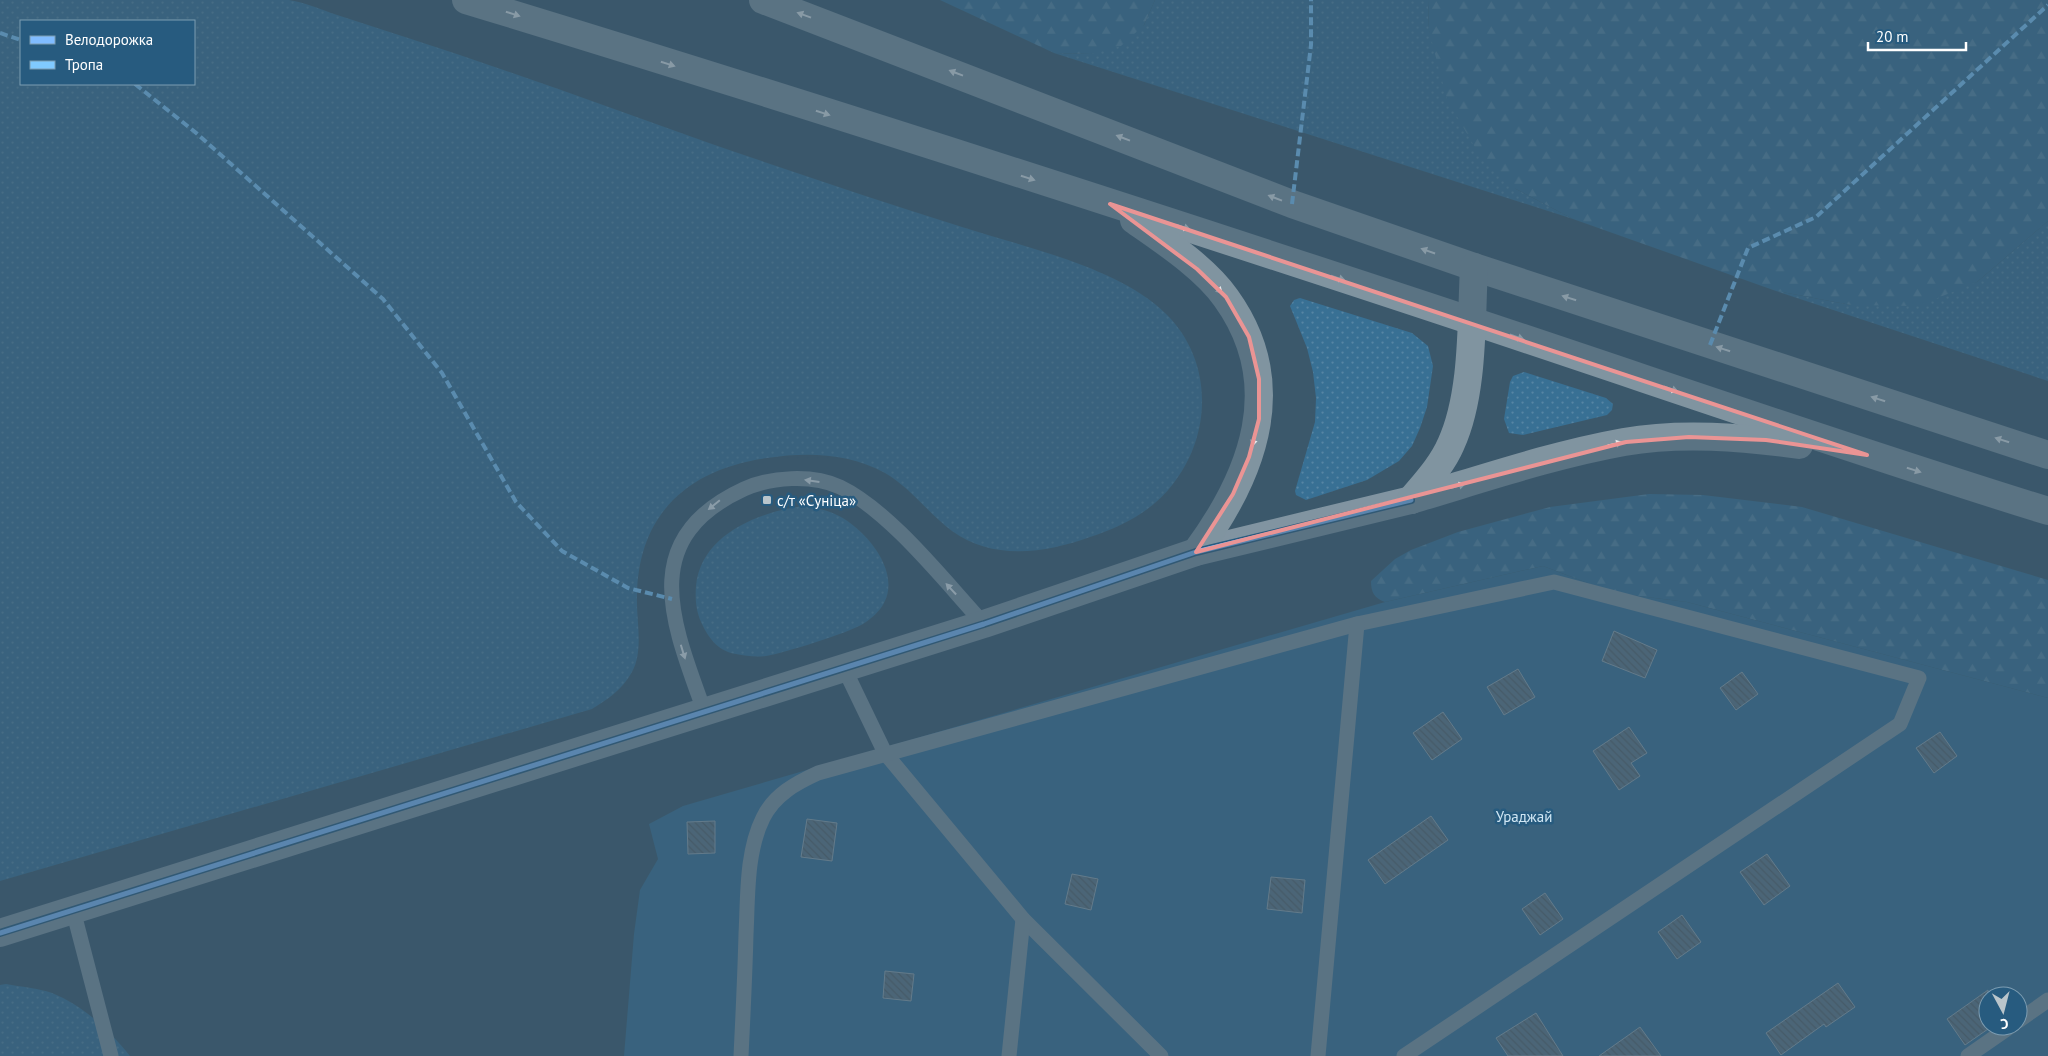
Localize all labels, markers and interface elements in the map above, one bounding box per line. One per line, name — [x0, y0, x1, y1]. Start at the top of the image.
one-way arrow — [506, 11, 521, 19]
one-way arrow — [796, 11, 811, 18]
legend — [20, 20, 195, 85]
scale bar — [1868, 20, 1966, 52]
text: 20 m — [1876, 27, 1909, 46]
text: Велодорожка — [65, 30, 153, 49]
text: Тропа — [65, 55, 103, 74]
one-way arrow — [660, 60, 675, 68]
one-way arrow — [948, 69, 963, 76]
one-way arrow — [815, 109, 830, 117]
one-way arrow — [1116, 134, 1131, 141]
one-way arrow — [1021, 174, 1036, 182]
one-way arrow — [1268, 193, 1282, 201]
one-way arrow — [1176, 224, 1191, 232]
one-way arrow — [1420, 247, 1435, 255]
one-way arrow — [1330, 274, 1345, 282]
one-way arrow — [1210, 282, 1222, 294]
one-way arrow — [1561, 294, 1576, 301]
one-way arrow — [1509, 333, 1524, 341]
one-way arrow — [1715, 345, 1730, 353]
one-way arrow — [1663, 386, 1678, 393]
one-way arrow — [1870, 395, 1885, 403]
one-way arrow — [1250, 431, 1258, 446]
one-way arrow — [1994, 436, 2009, 443]
one-way arrow — [1607, 440, 1622, 448]
one-way arrow — [1906, 466, 1921, 474]
one-way arrow — [804, 477, 820, 485]
one-way arrow — [1451, 481, 1466, 489]
place label: с/т «Суніца» — [777, 491, 856, 510]
marker: с/т «Суніца» — [761, 494, 773, 506]
one-way arrow — [708, 500, 721, 511]
one-way arrow — [945, 583, 957, 595]
one-way arrow — [680, 644, 688, 659]
park label: Ураджай — [1496, 807, 1552, 826]
north arrow — [1978, 986, 2028, 1036]
text: С — [1999, 1014, 2010, 1033]

